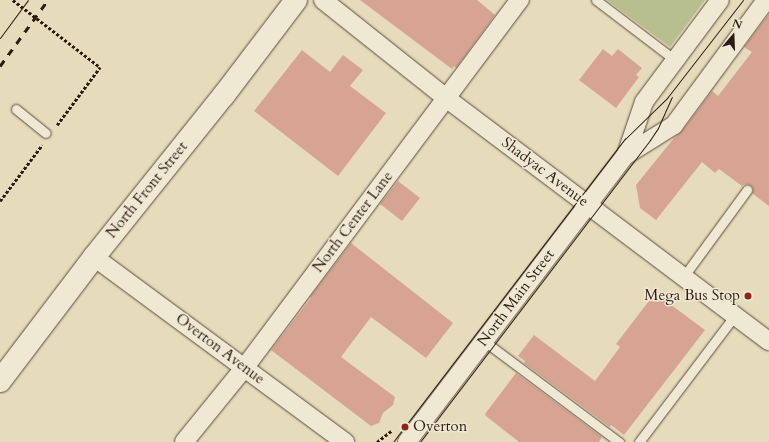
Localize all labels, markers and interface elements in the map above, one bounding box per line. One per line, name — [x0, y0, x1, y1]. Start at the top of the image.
north arrow — [713, 16, 753, 56]
text: N — [730, 16, 744, 33]
street label: Shadyac Avenue — [498, 133, 592, 211]
street label: North Front Street — [103, 138, 191, 242]
street label: North Center Lane — [309, 168, 397, 276]
street label: North Main Street — [474, 246, 558, 350]
place label: Mega Bus Stop — [644, 287, 740, 305]
marker: Mega Bus Stop — [743, 291, 753, 301]
street label: Overton Avenue — [172, 310, 268, 388]
place label: Overton — [413, 418, 467, 436]
marker: Overton — [400, 422, 410, 432]

